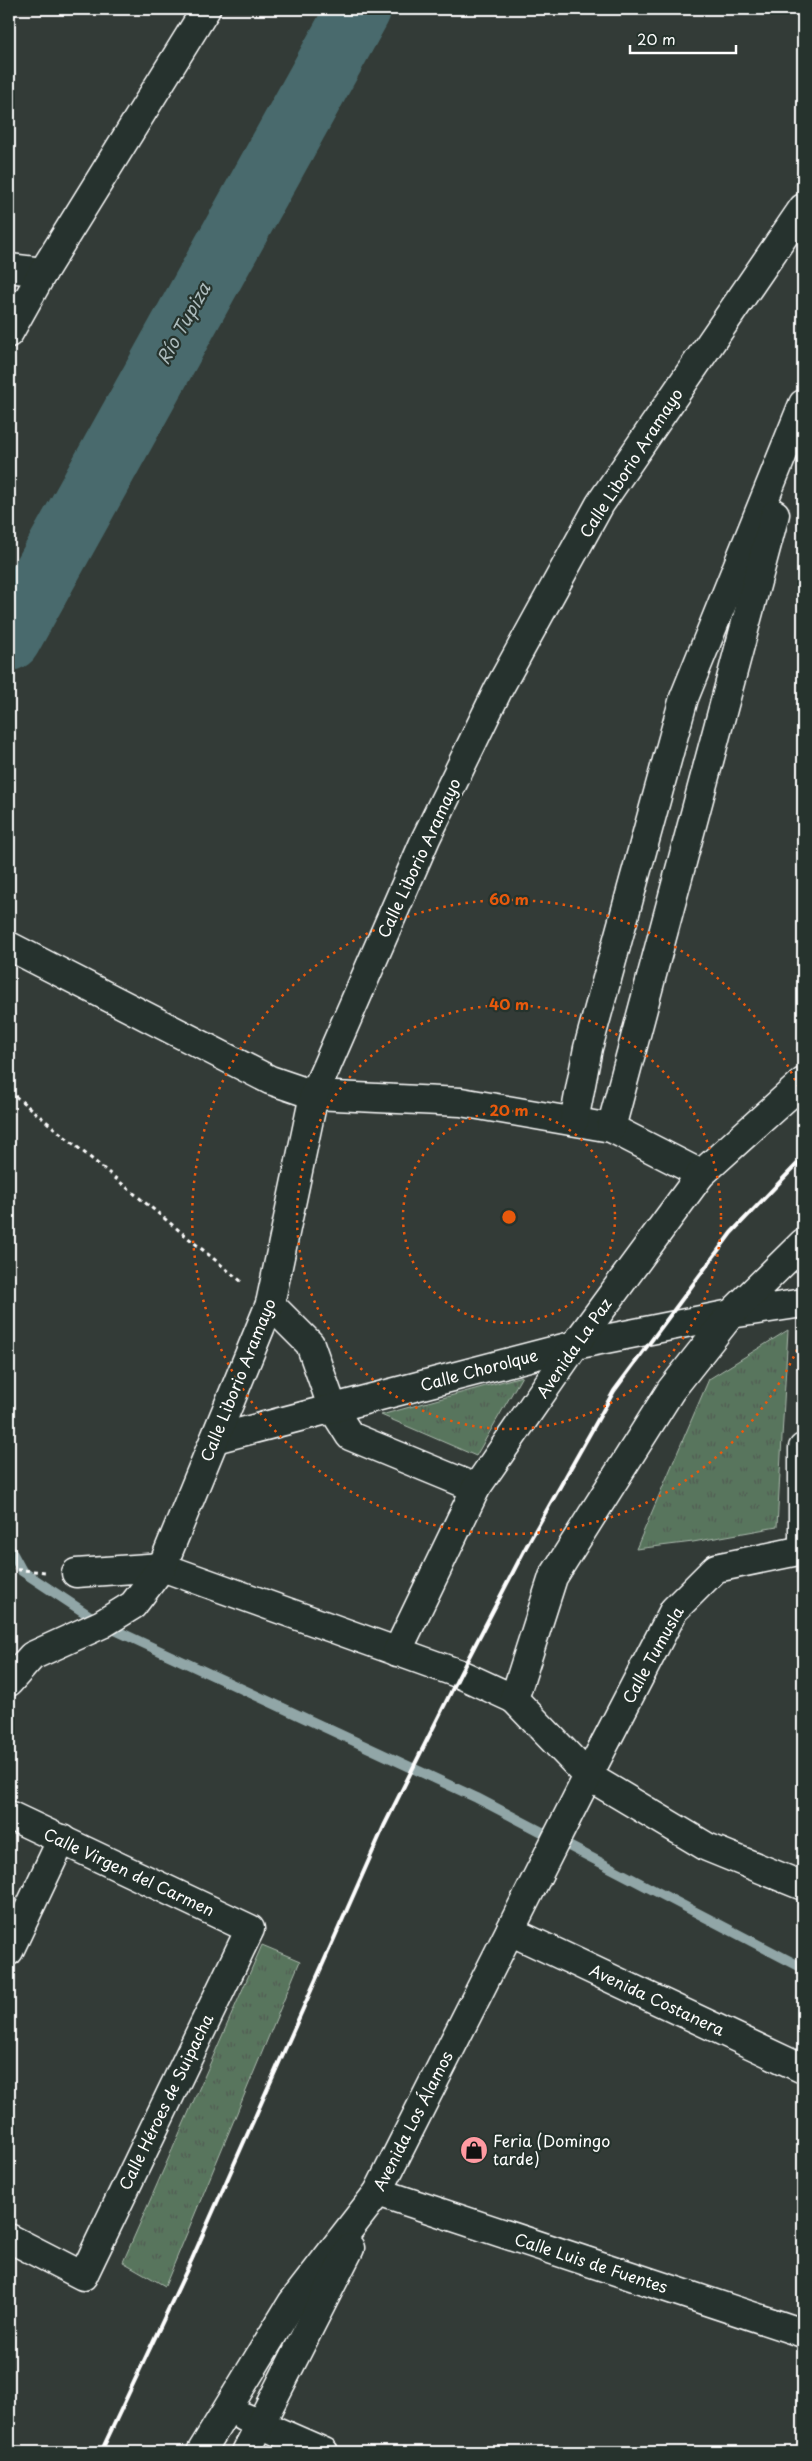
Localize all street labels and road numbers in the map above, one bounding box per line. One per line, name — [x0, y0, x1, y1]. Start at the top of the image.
street label: Calle Liborio Aramayo — [573, 383, 688, 542]
street label: Calle Liborio Aramayo — [370, 774, 466, 941]
street label: Avenida La Paz — [530, 1292, 617, 1402]
street label: Calle Liborio Aramayo — [193, 1294, 281, 1465]
street label: Calle Chorolque — [417, 1342, 540, 1396]
street label: Calle Tumusla — [616, 1602, 689, 1707]
street label: Calle Virgen del Carmen — [40, 1821, 219, 1921]
street label: Avenida Costanera — [586, 1957, 729, 2041]
street label: Calle Héroes de Suipacha — [112, 2009, 218, 2194]
street label: Avenida Los Álamos — [366, 2046, 458, 2195]
street label: Calle Luis de Fuentes — [512, 2226, 671, 2298]

